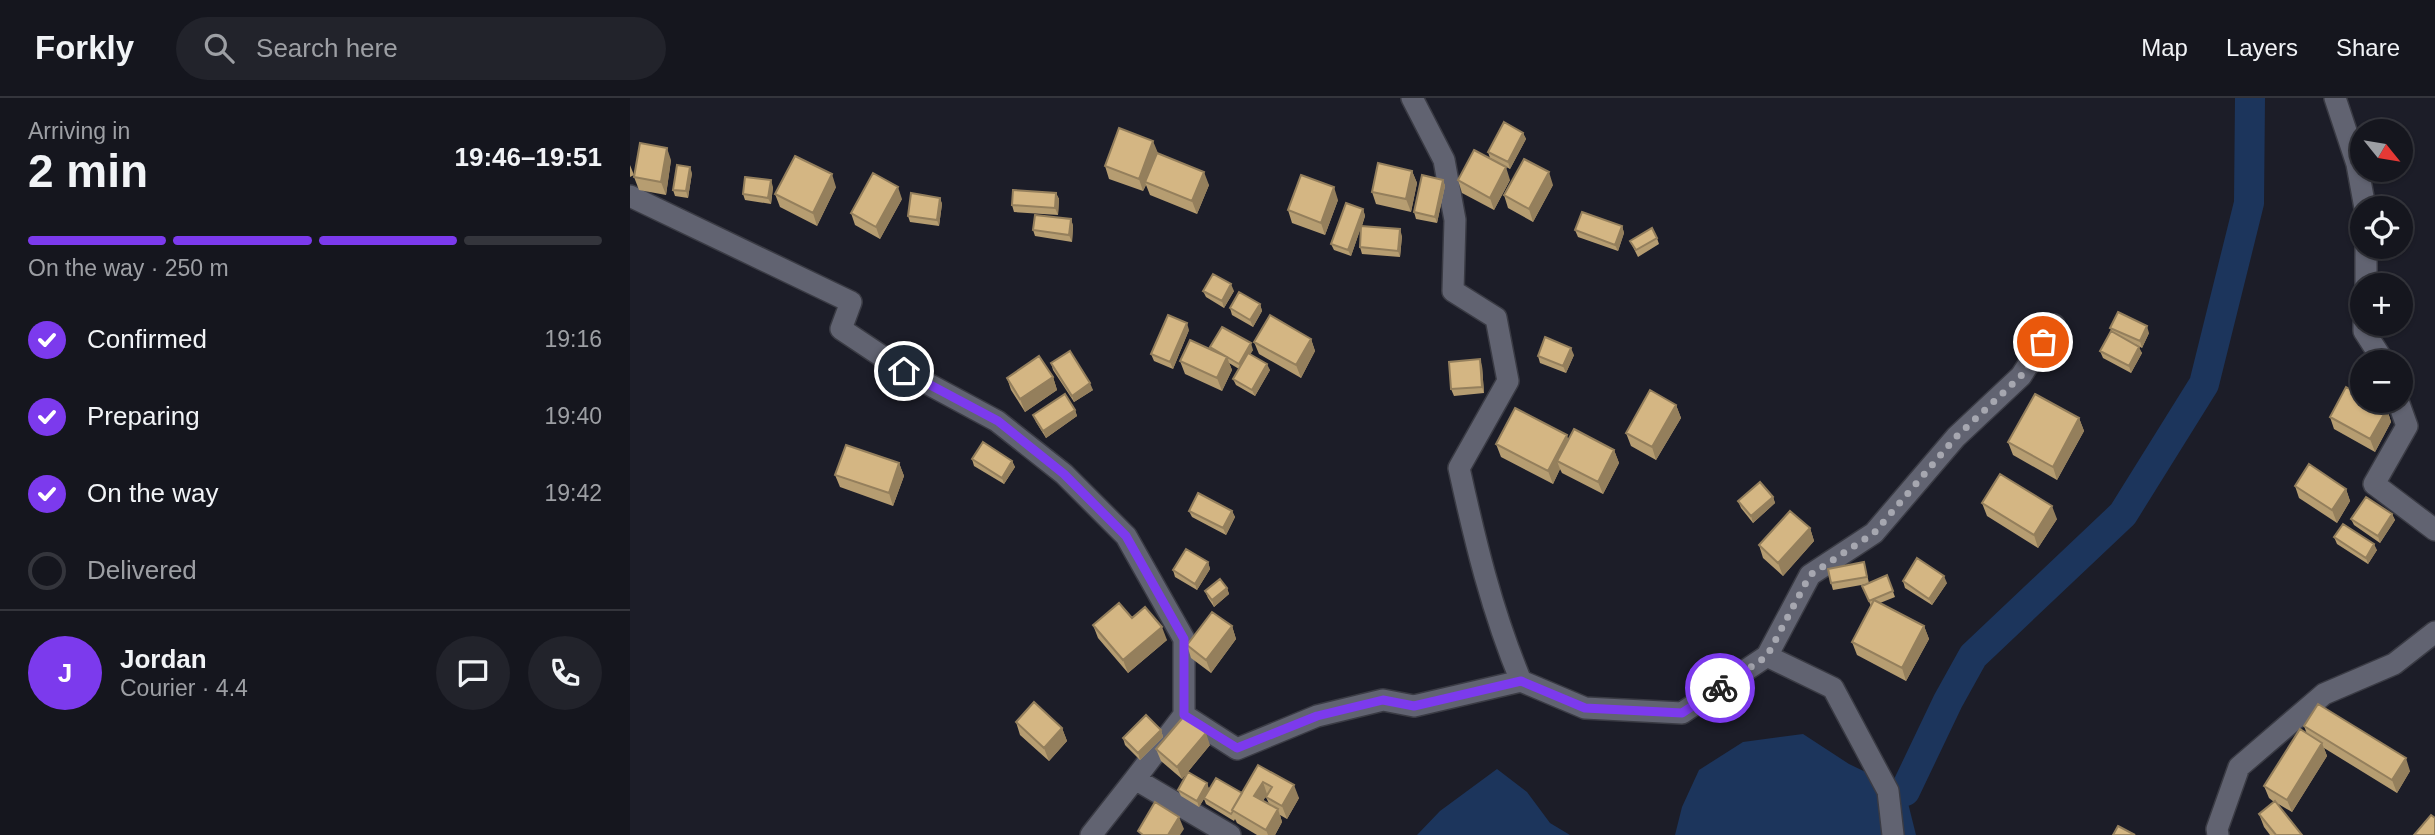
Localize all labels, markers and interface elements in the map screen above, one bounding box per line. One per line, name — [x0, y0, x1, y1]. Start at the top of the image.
search box — [176, 17, 666, 80]
text: Forkly — [35, 29, 134, 66]
icon: search — [200, 29, 238, 67]
text: Search here — [256, 33, 398, 63]
text: Map — [2141, 34, 2188, 61]
text: Layers — [2226, 34, 2298, 61]
text: Share — [2336, 34, 2400, 61]
text: Arriving in — [28, 118, 130, 144]
north arrow — [2350, 119, 2413, 182]
map controls — [2350, 119, 2413, 413]
text: 19:46–19:51 — [455, 142, 602, 172]
text: 2 min — [28, 145, 148, 197]
button: locate — [2350, 196, 2413, 259]
text: On the way · 250 m — [28, 255, 229, 281]
button: + — [2350, 273, 2413, 336]
pin — [2013, 312, 2073, 372]
icon: check — [28, 321, 66, 359]
icon: bag — [2024, 323, 2062, 361]
text: Confirmed — [87, 324, 207, 354]
text: 19:16 — [544, 326, 602, 352]
pin — [874, 341, 934, 401]
button: − — [2350, 350, 2413, 413]
icon: home — [885, 352, 923, 390]
icon: check — [28, 398, 66, 436]
text: Preparing — [87, 401, 200, 431]
text: 19:40 — [544, 403, 602, 429]
icon: check — [28, 475, 66, 513]
text: On the way — [87, 478, 219, 508]
text: 19:42 — [544, 480, 602, 506]
text: Delivered — [87, 555, 197, 585]
button: chat — [436, 636, 510, 710]
button: phone — [528, 636, 602, 710]
text: Jordan — [120, 644, 207, 674]
courier — [1685, 653, 1755, 723]
text: J — [58, 658, 72, 688]
icon: bike — [1701, 669, 1739, 707]
text: Courier · 4.4 — [120, 675, 248, 701]

